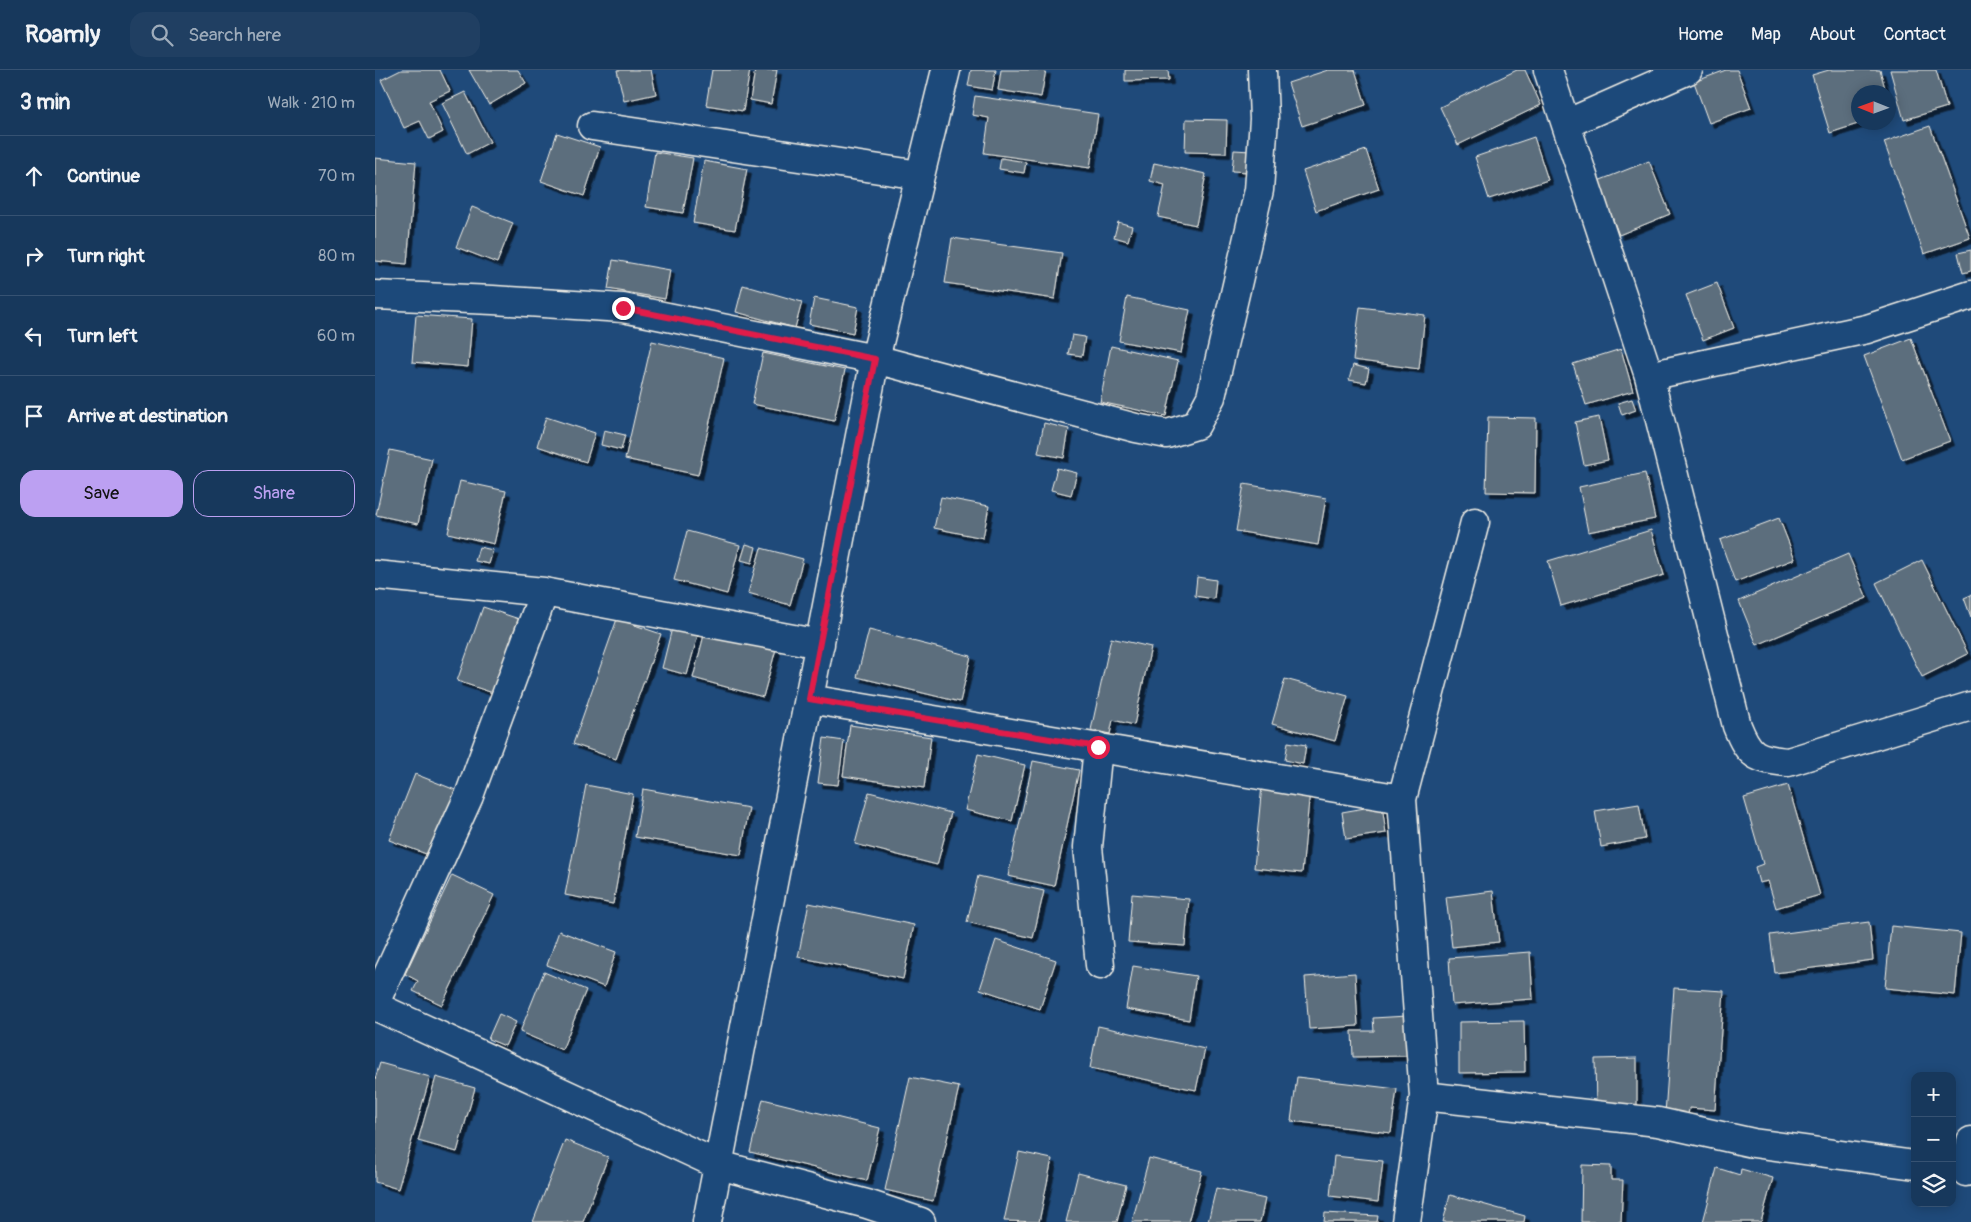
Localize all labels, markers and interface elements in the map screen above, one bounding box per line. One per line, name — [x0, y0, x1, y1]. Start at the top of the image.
search box — [130, 12, 480, 57]
text: Roamly — [25, 20, 100, 49]
icon: search — [148, 21, 176, 49]
text: Search here — [188, 23, 281, 47]
text: Home — [1678, 23, 1723, 46]
text: Map — [1751, 23, 1781, 46]
text: About — [1809, 23, 1855, 46]
text: Contact — [1883, 23, 1946, 46]
north arrow — [1851, 85, 1896, 130]
text: 3 min — [20, 89, 70, 116]
text: Walk · 210 m — [267, 93, 355, 113]
icon: ahead — [20, 162, 48, 190]
text: Continue — [67, 164, 140, 188]
text: 70 m — [318, 166, 355, 186]
icon: right — [20, 242, 48, 270]
text: Turn right — [67, 244, 145, 268]
text: 80 m — [318, 246, 355, 266]
route end — [612, 297, 635, 320]
icon: left — [20, 322, 48, 350]
text: Turn left — [67, 324, 137, 348]
text: 60 m — [317, 326, 355, 346]
icon: arrive — [20, 402, 48, 430]
text: Arrive at destination — [67, 404, 228, 428]
button: Save — [20, 470, 183, 517]
button: Share — [193, 470, 355, 517]
route start — [1087, 736, 1110, 759]
map controls — [1911, 1072, 1956, 1207]
button: + — [1911, 1072, 1956, 1117]
button: − — [1911, 1117, 1956, 1162]
button: layers — [1911, 1162, 1956, 1207]

